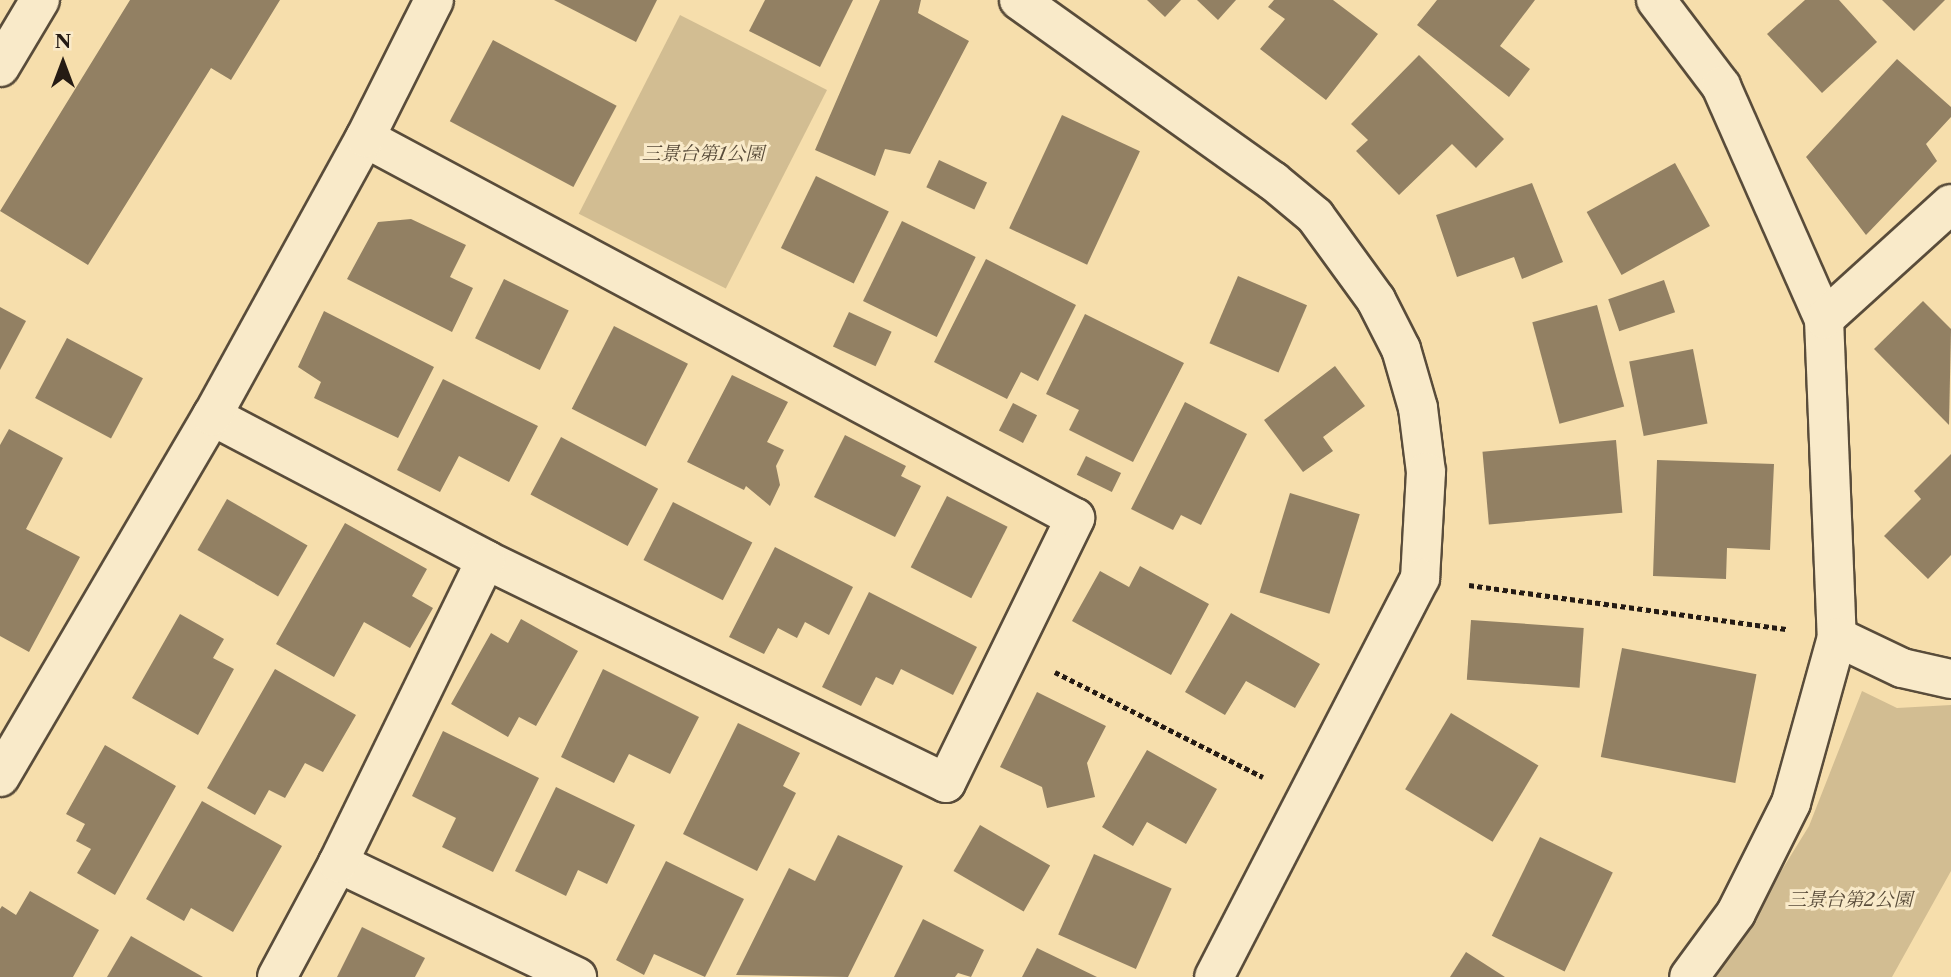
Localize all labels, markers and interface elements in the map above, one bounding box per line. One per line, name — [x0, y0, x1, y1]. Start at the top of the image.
north arrow — [28, 28, 98, 98]
text: N — [55, 30, 71, 53]
park label: 三景台第1公園 — [642, 143, 764, 165]
park label: 三景台第2公園 — [1787, 889, 1913, 911]

